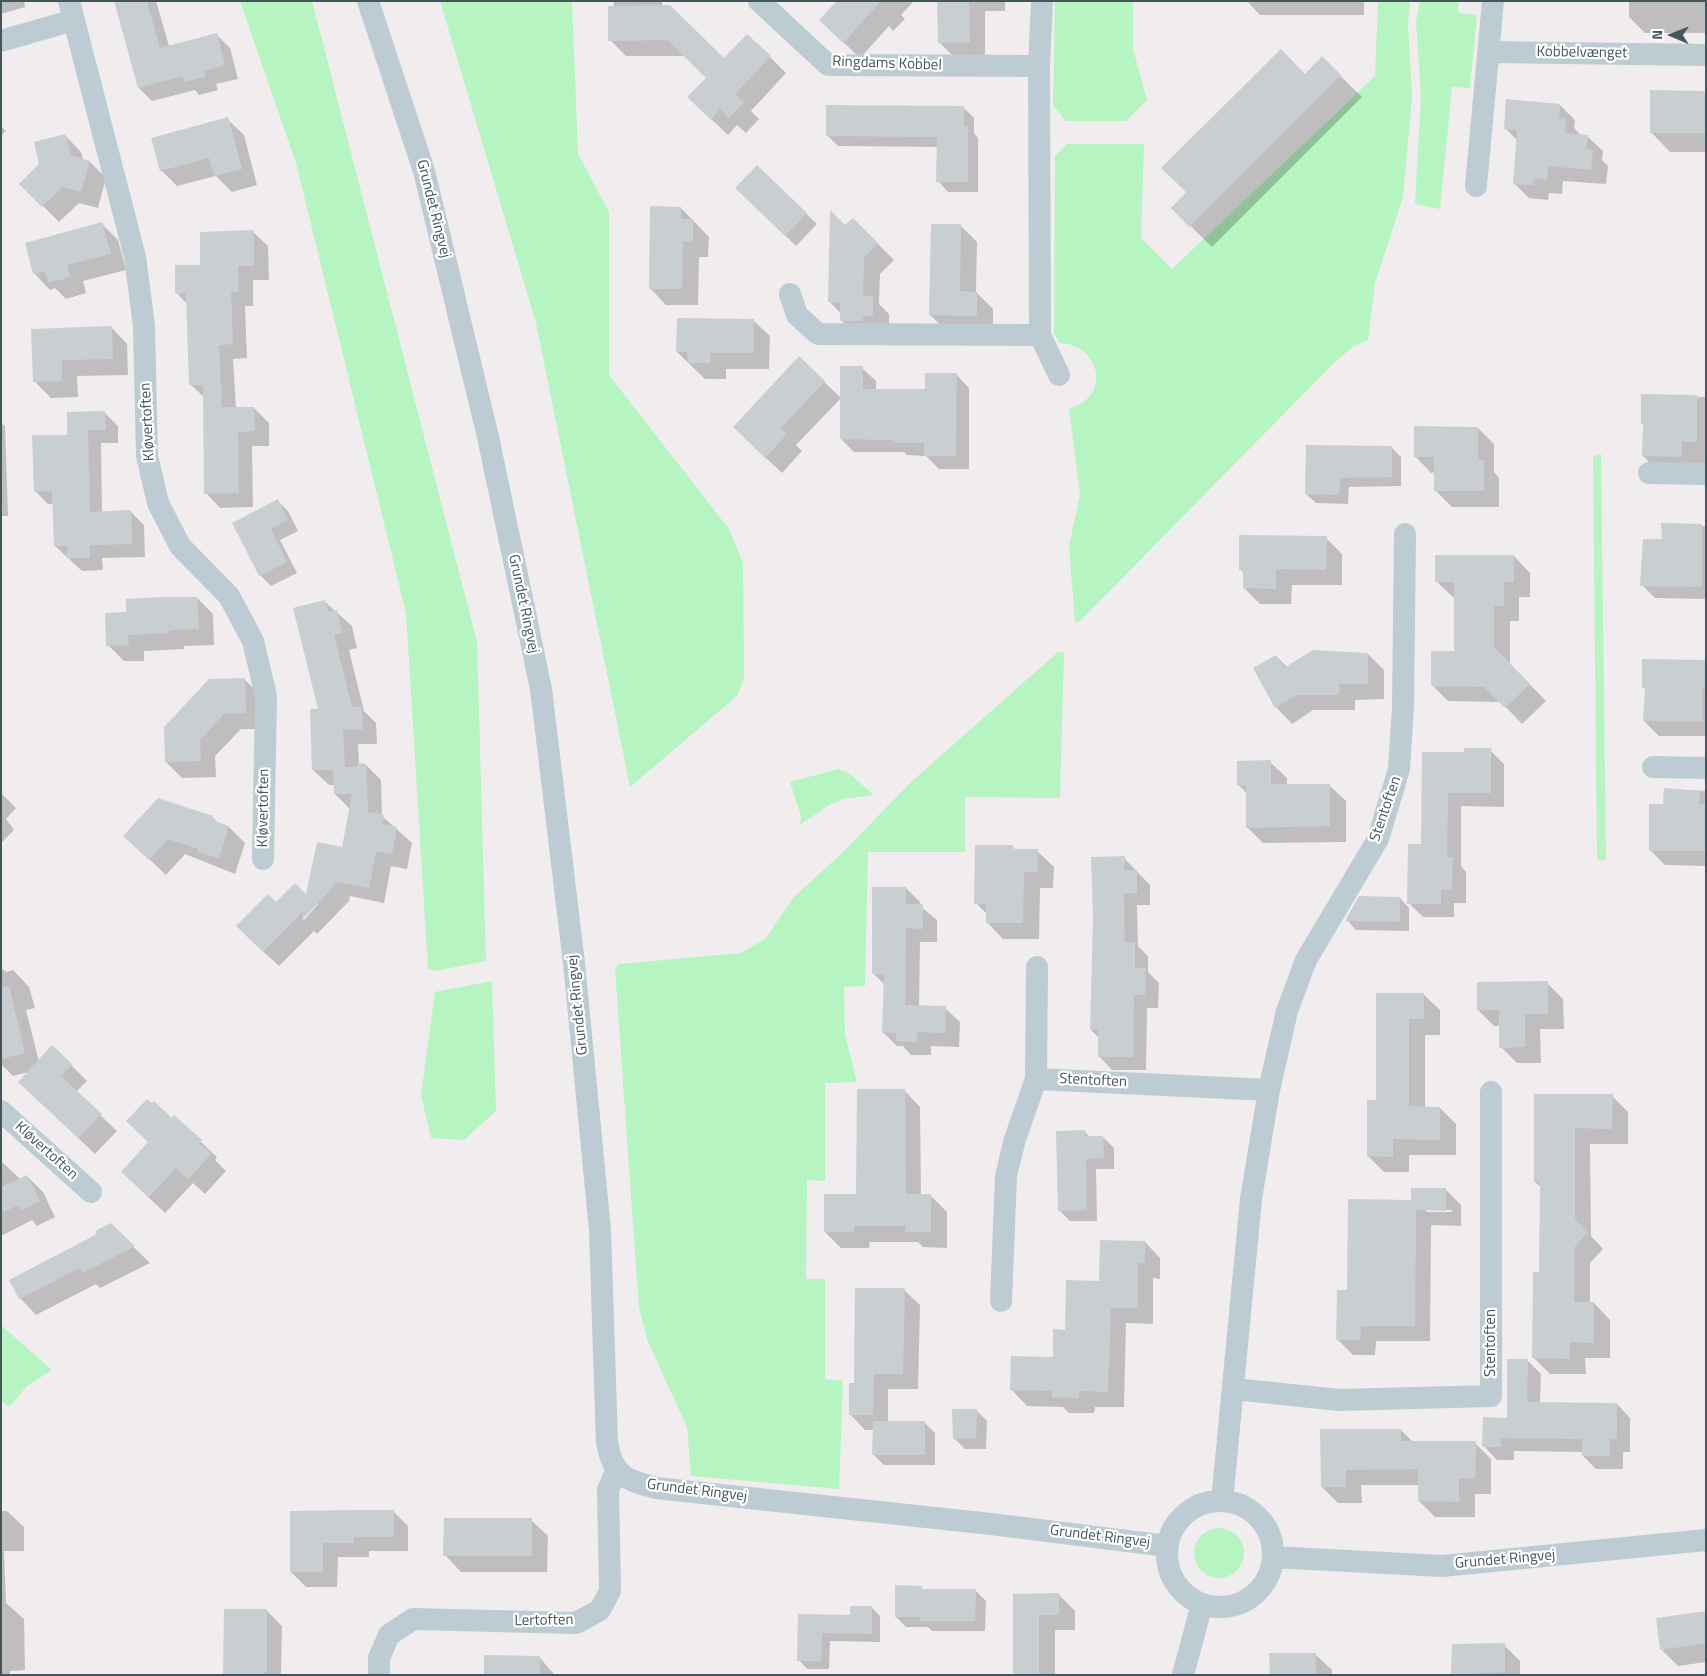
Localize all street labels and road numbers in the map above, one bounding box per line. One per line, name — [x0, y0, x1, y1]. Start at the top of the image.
street label: Kobbelvænget — [1536, 43, 1628, 63]
street label: Ringdams Kobbel — [832, 53, 942, 75]
street label: Grundet Ringvej — [412, 158, 454, 260]
street label: Kløvertoften — [137, 382, 159, 462]
street label: Grundet Ringvej — [504, 553, 542, 655]
street label: Kløvertoften — [254, 769, 274, 847]
street label: Stentoften — [1366, 774, 1406, 844]
street label: Grundet Ringvej — [564, 954, 592, 1056]
street label: Stentoften — [1059, 1070, 1127, 1092]
street label: Kløvertoften — [11, 1118, 81, 1184]
street label: Stentoften — [1482, 1309, 1500, 1377]
street label: Grundet Ringvej — [646, 1476, 748, 1506]
street label: Grundet Ringvej — [1049, 1522, 1151, 1552]
street label: Grundet Ringvej — [1454, 1547, 1556, 1573]
street label: Lertoften — [514, 1611, 574, 1631]

